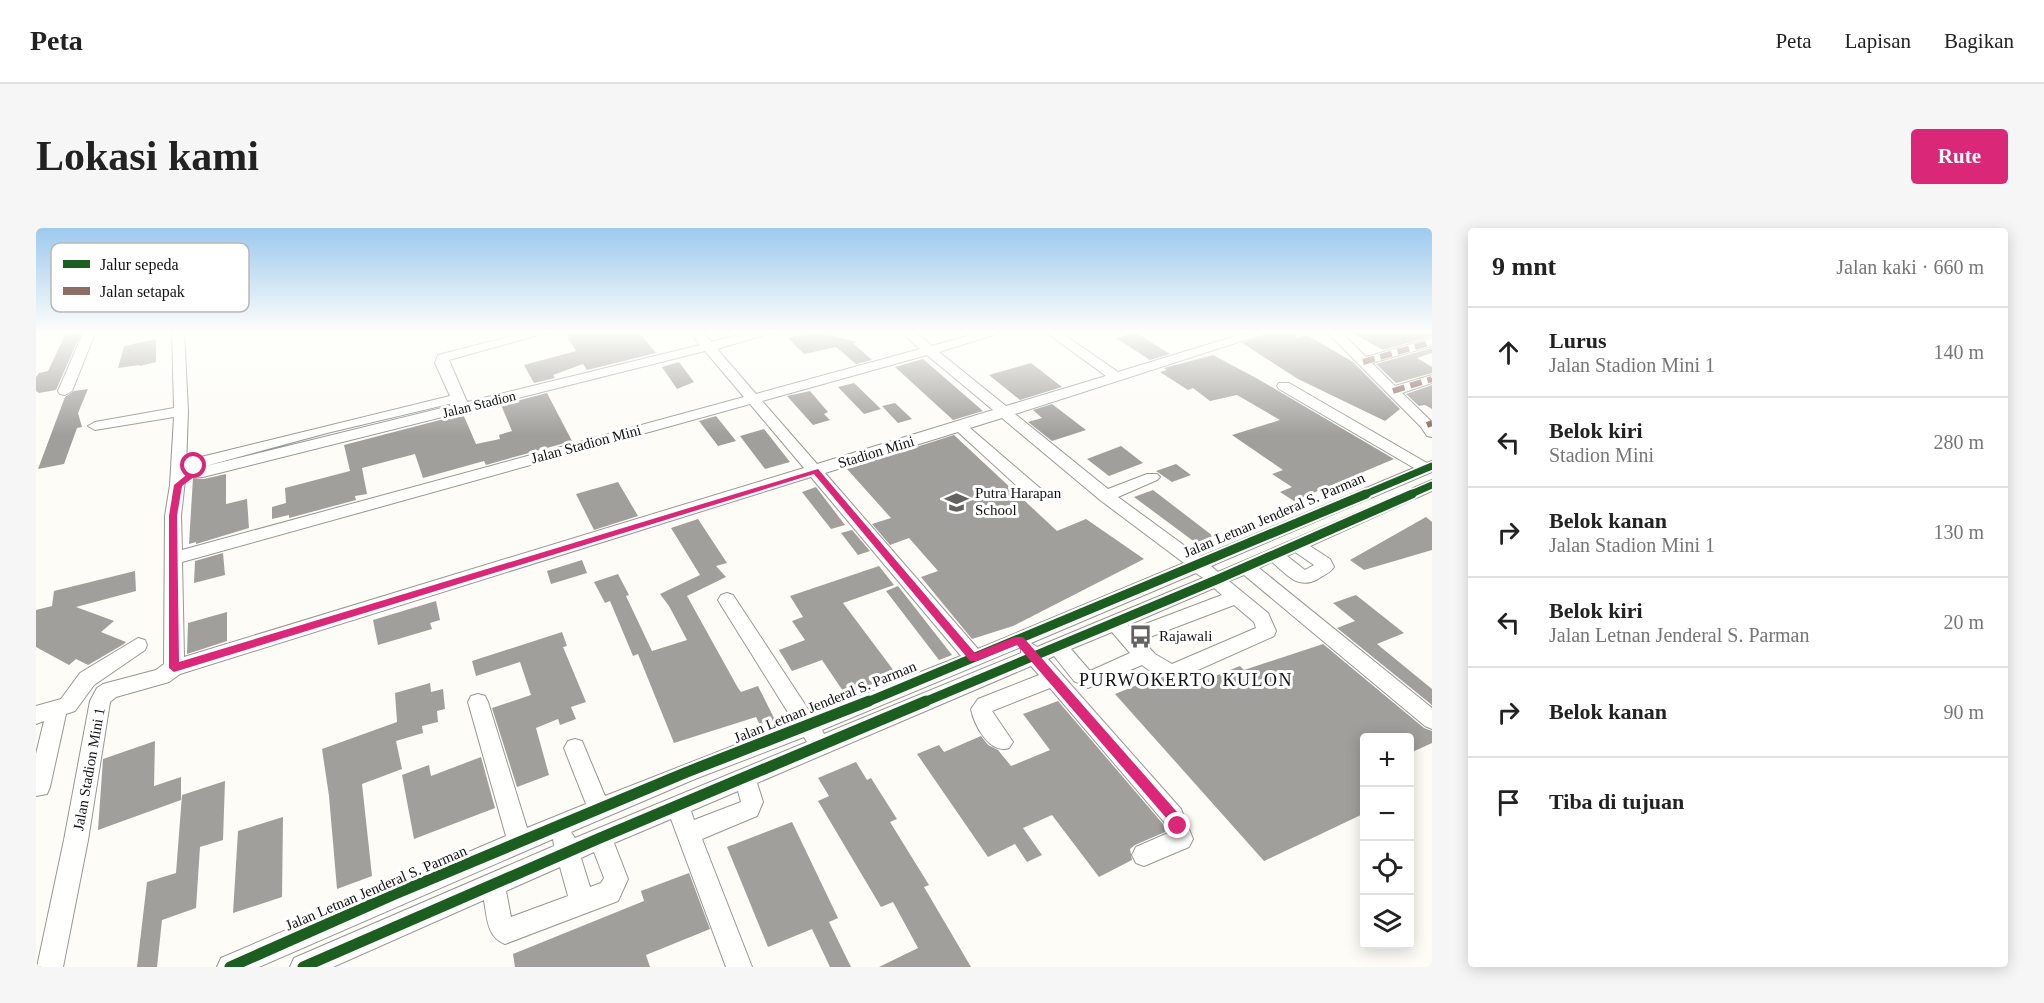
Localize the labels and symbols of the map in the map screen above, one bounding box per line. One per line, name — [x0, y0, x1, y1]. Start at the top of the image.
legend — [51, 243, 249, 312]
text: Jalur sepeda — [100, 256, 179, 274]
text: Jalan setapak — [100, 283, 185, 301]
street label: Jalan Stadion — [441, 388, 517, 421]
street label: Jalan Stadion Mini — [529, 422, 643, 466]
street label: Stadion Mini — [836, 433, 916, 471]
route start — [180, 452, 206, 478]
street label: Jalan Letnan Jenderal S. Parman — [1181, 469, 1367, 561]
place label: Putra Harapan School — [975, 485, 1062, 518]
school or university icon: Putra Harapan School — [944, 489, 970, 515]
bus stop icon: Rajawali — [1128, 623, 1154, 649]
place label: Rajawali — [1159, 628, 1212, 644]
street label: Jalan Letnan Jenderal S. Parman — [731, 658, 919, 746]
district label: PURWOKERTO KULON — [1079, 670, 1293, 690]
street label: Jalan Stadion Mini 1 — [70, 706, 108, 832]
route end — [1164, 812, 1190, 838]
street label: Jalan Letnan Jenderal S. Parman — [283, 842, 469, 934]

